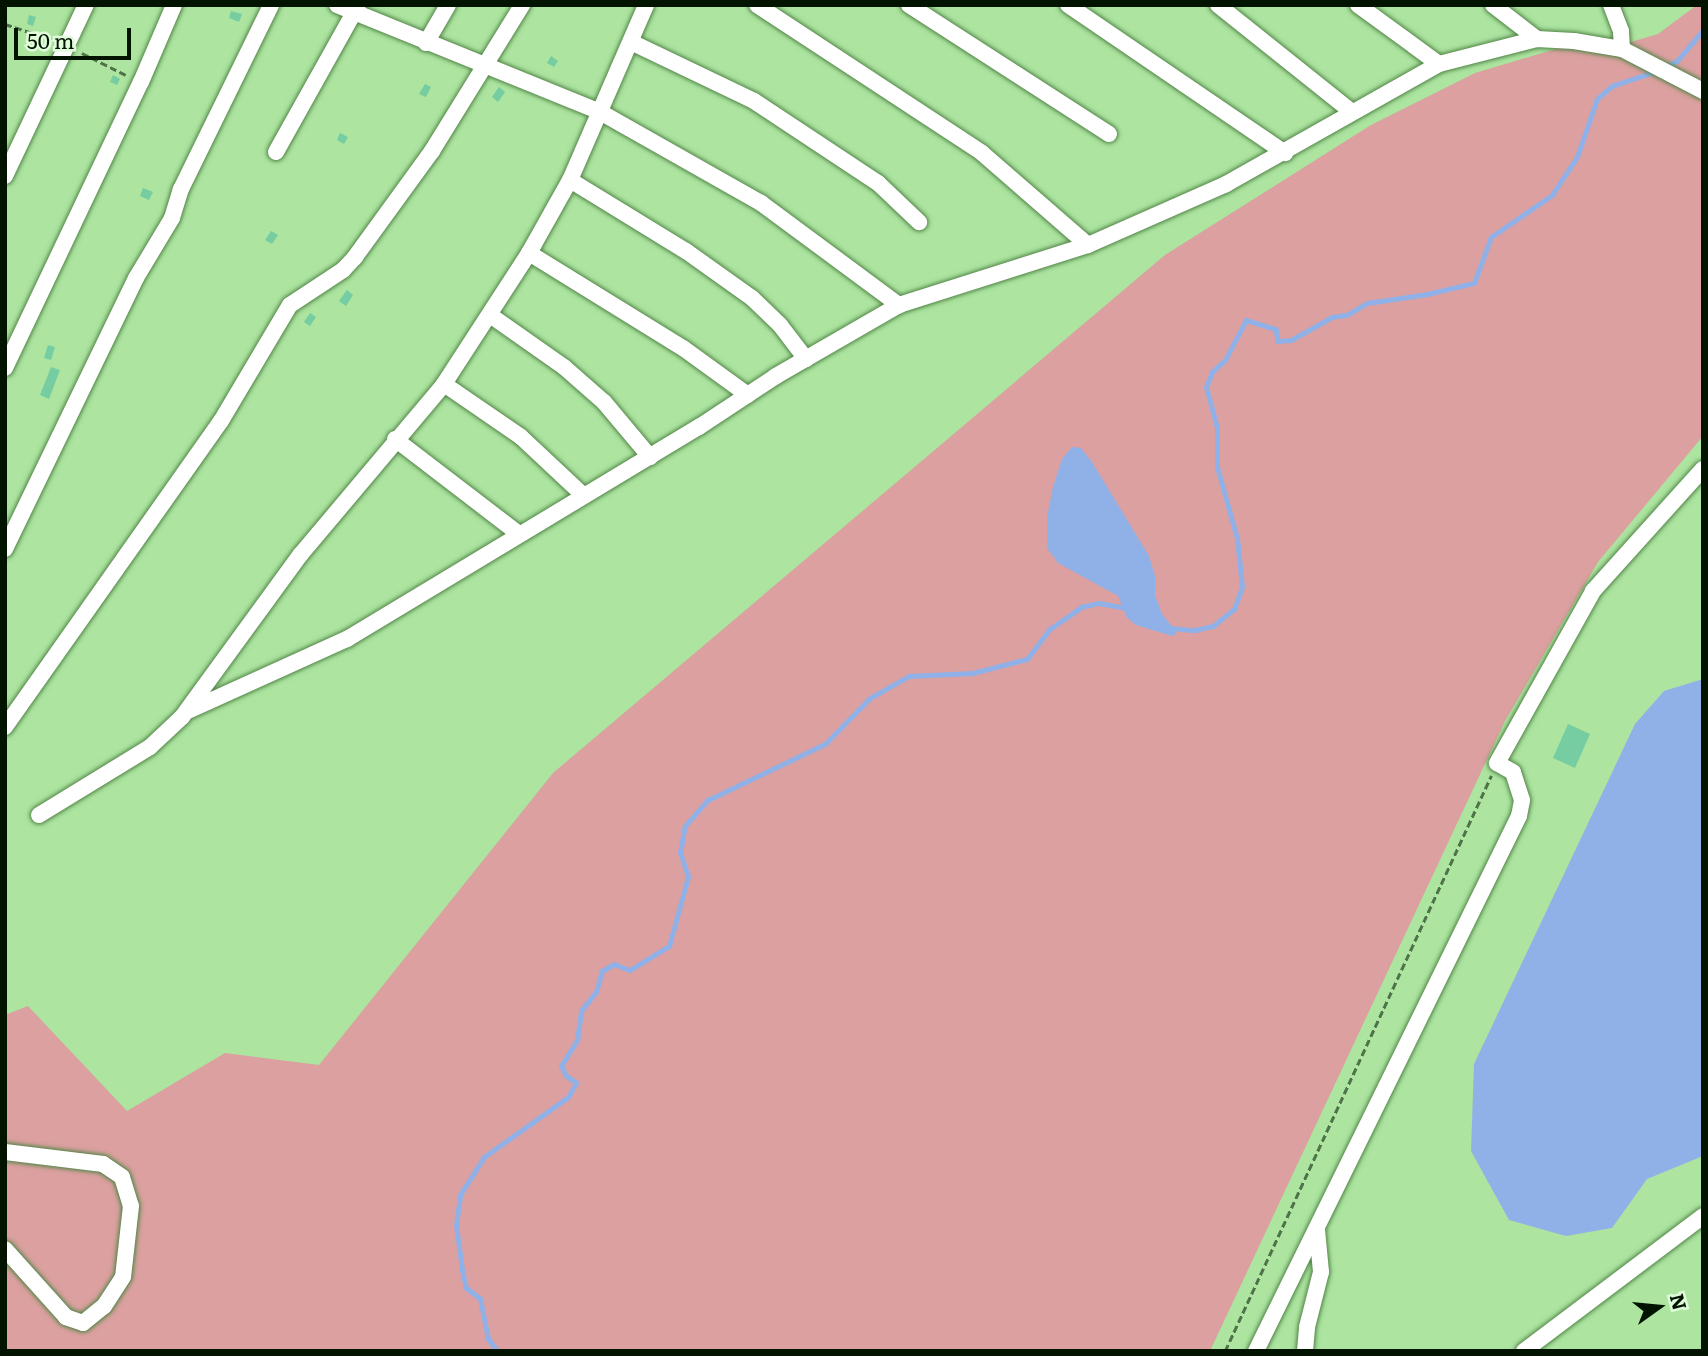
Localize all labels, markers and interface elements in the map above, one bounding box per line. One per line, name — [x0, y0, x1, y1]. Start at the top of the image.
scale bar — [18, 14, 135, 58]
text: 50 m — [27, 24, 74, 55]
north arrow — [1624, 1272, 1694, 1342]
text: N — [1664, 1290, 1695, 1313]

